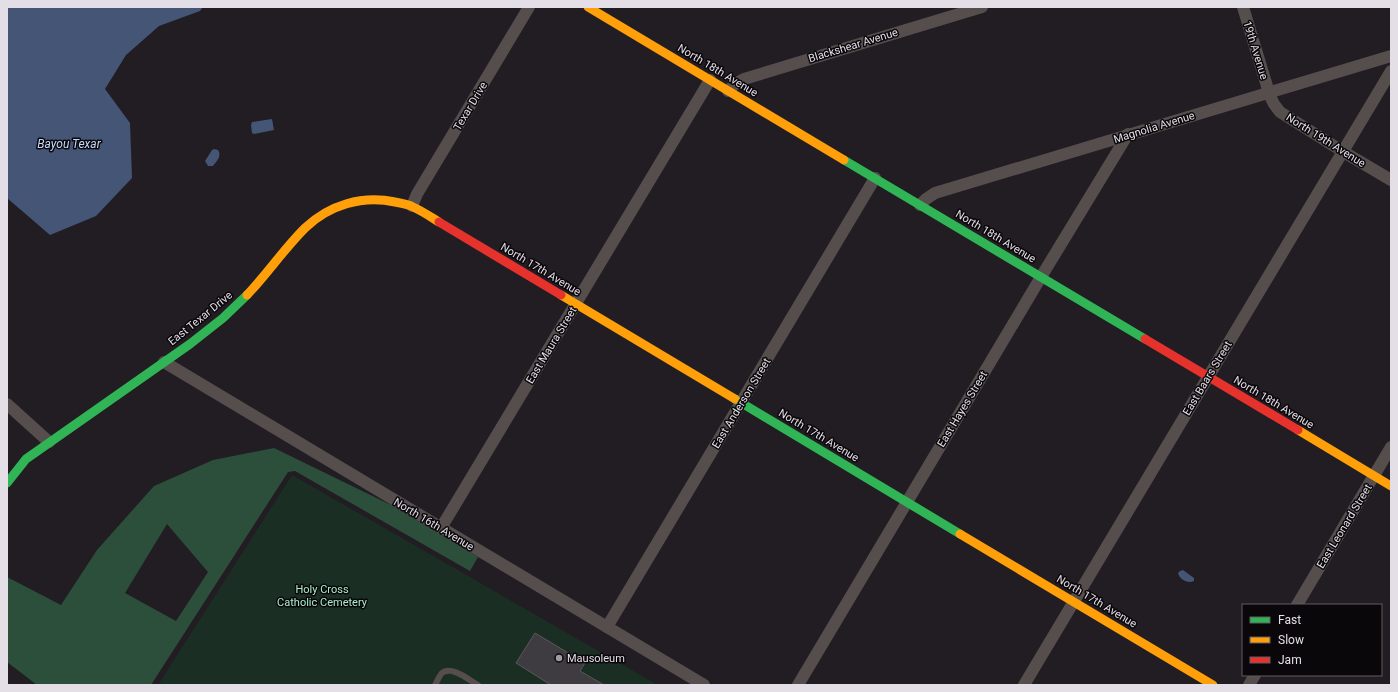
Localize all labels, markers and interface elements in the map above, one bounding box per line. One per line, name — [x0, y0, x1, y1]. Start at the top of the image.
street label: 19th Avenue — [1240, 19, 1271, 81]
street label: Blackshear Avenue — [807, 26, 900, 65]
street label: North 18th Avenue — [675, 41, 760, 100]
street label: Texar Drive — [451, 79, 490, 133]
street label: Magnolia Avenue — [1112, 109, 1196, 146]
street label: North 19th Avenue — [1284, 111, 1368, 170]
water label: Bayou Texar — [37, 137, 102, 151]
street label: North 18th Avenue — [953, 207, 1038, 266]
street label: North 17th Avenue — [498, 240, 583, 299]
street label: East Texar Drive — [166, 289, 235, 348]
street label: East Maura Street — [523, 304, 580, 386]
street label: East Baars Street — [1180, 338, 1235, 418]
street label: East Anderson Street — [709, 355, 774, 451]
street label: East Hayes Street — [935, 369, 990, 450]
street label: North 18th Avenue — [1231, 373, 1316, 432]
street label: North 17th Avenue — [776, 406, 861, 465]
street label: East Leonard Street — [1314, 481, 1375, 571]
street label: North 16th Avenue — [391, 495, 476, 554]
street label: North 17th Avenue — [1054, 572, 1139, 631]
park label: Holy Cross Catholic Cemetery — [277, 583, 368, 609]
legend — [1242, 604, 1382, 676]
text: Fast — [1278, 613, 1301, 627]
text: Slow — [1278, 633, 1304, 647]
place label: Mausoleum — [567, 652, 625, 665]
marker: Mausoleum — [554, 653, 564, 663]
text: Jam — [1278, 653, 1302, 667]

